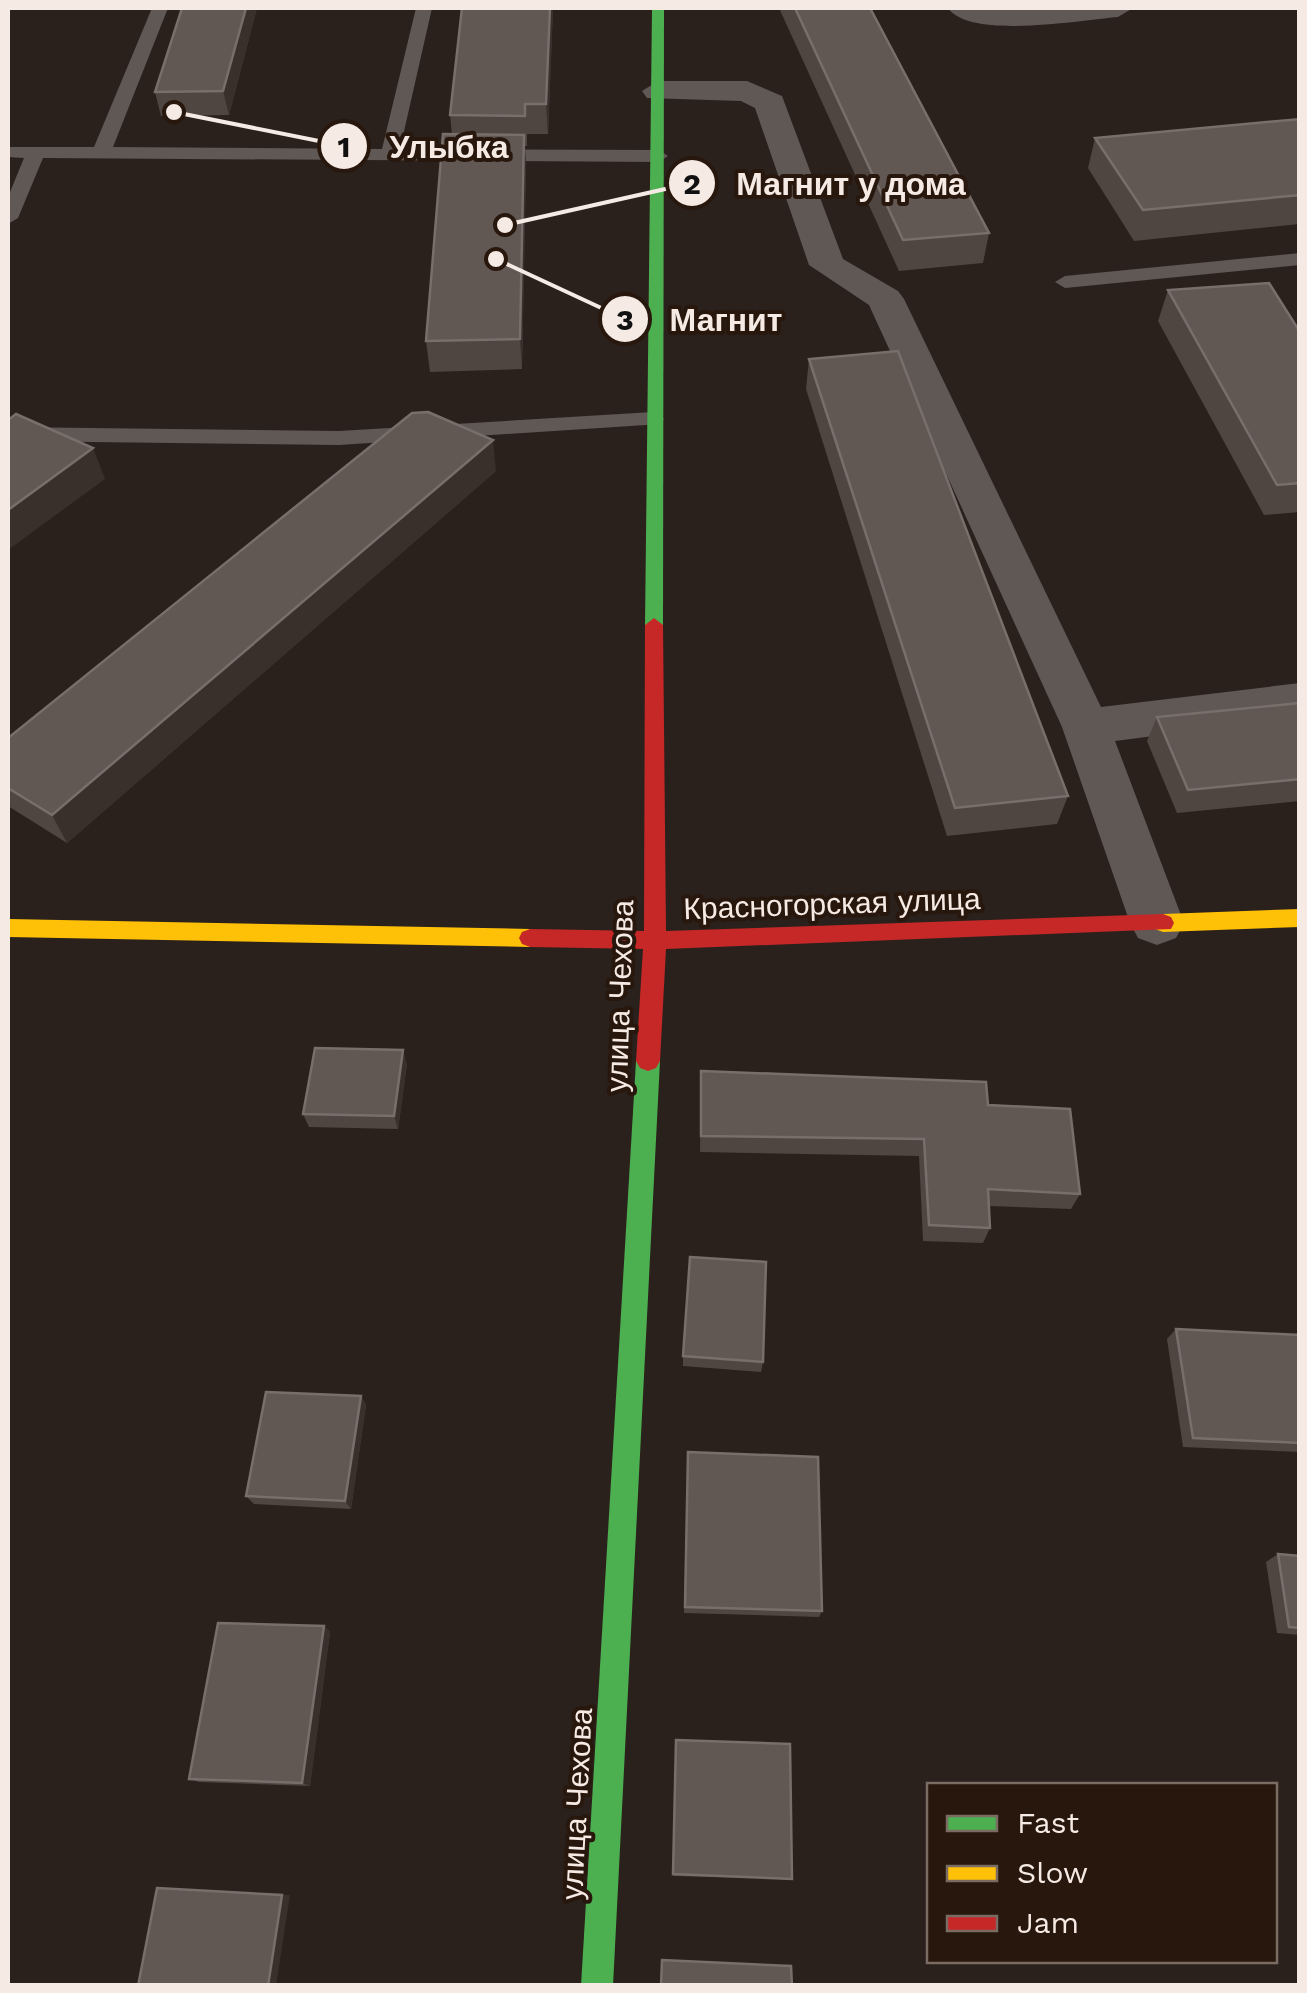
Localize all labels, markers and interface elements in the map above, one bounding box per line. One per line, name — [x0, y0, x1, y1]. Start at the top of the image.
callout: Улыбка — [319, 115, 528, 177]
text: Улыбка — [389, 128, 509, 166]
text: 1 — [338, 129, 350, 164]
callout: Магнит у дома — [667, 152, 986, 214]
text: Магнит у дома — [736, 165, 966, 203]
text: 2 — [683, 166, 701, 201]
callout: Магнит — [600, 288, 803, 350]
text: Магнит — [670, 301, 782, 339]
text: 3 — [616, 302, 634, 337]
street label: Красногорская улица — [683, 881, 981, 926]
street label: улица Чехова — [599, 899, 640, 1093]
street label: улица Чехова — [554, 1707, 599, 1901]
legend — [927, 1783, 1277, 1963]
text: Fast — [1017, 1805, 1080, 1840]
text: Slow — [1017, 1855, 1088, 1890]
text: Jam — [1017, 1905, 1079, 1940]

